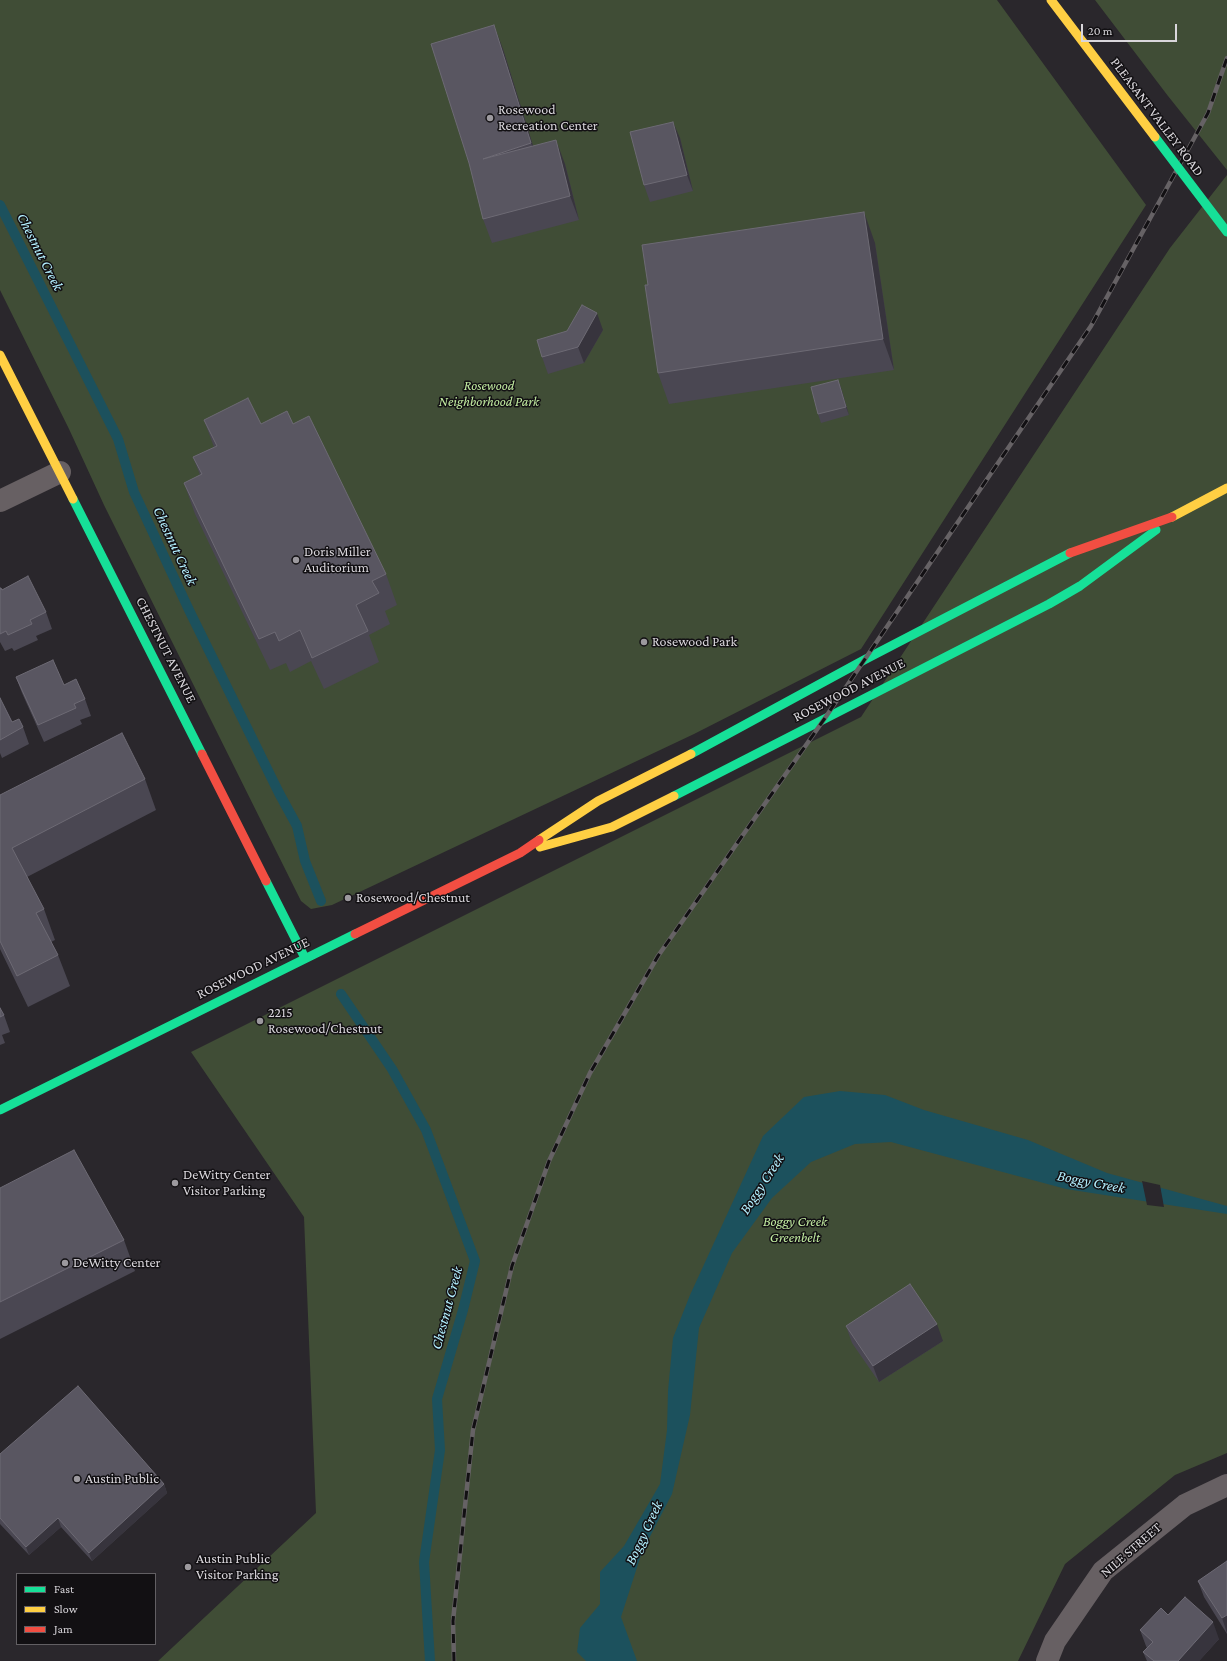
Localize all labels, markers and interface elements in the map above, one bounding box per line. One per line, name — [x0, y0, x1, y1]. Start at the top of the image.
scale bar — [1083, 16, 1179, 42]
text: 20 m — [1088, 24, 1112, 38]
street label: PLEASANT VALLEY ROAD — [1107, 54, 1207, 180]
place label: Rosewood Recreation Center — [498, 102, 598, 134]
marker: Rosewood Recreation Center — [485, 113, 495, 123]
water label: Chestnut Creek — [13, 210, 67, 294]
park label: Rosewood Neighborhood Park — [439, 378, 539, 410]
water label: Chestnut Creek — [149, 504, 201, 588]
place label: Doris Miller Auditorium — [304, 544, 371, 576]
marker: Doris Miller Auditorium — [291, 555, 301, 565]
street label: CHESTNUT AVENUE — [132, 594, 200, 706]
place label: Rosewood Park — [652, 634, 737, 650]
marker: Rosewood Park — [639, 637, 649, 647]
street label: ROSEWOOD AVENUE — [790, 654, 908, 726]
place label: Rosewood/Chestnut — [356, 890, 470, 906]
marker: Rosewood/Chestnut — [343, 893, 353, 903]
street label: ROSEWOOD AVENUE — [194, 933, 312, 1003]
place label: 2215 Rosewood/Chestnut — [268, 1005, 382, 1038]
marker: 2215 Rosewood/Chestnut — [255, 1016, 265, 1026]
water label: Boggy Creek — [736, 1150, 788, 1218]
place label: DeWitty Center Visitor Parking — [183, 1167, 271, 1200]
water label: Boggy Creek — [1056, 1167, 1126, 1197]
marker: DeWitty Center Visitor Parking — [170, 1178, 180, 1188]
park label: Boggy Creek Greenbelt — [763, 1214, 827, 1246]
place label: DeWitty Center — [73, 1255, 161, 1271]
marker: DeWitty Center — [60, 1258, 70, 1268]
water label: Chestnut Creek — [427, 1265, 467, 1351]
place label: Austin Public — [85, 1471, 159, 1487]
marker: Austin Public — [72, 1474, 82, 1484]
water label: Boggy Creek — [621, 1498, 667, 1568]
street label: NILE STREET — [1097, 1519, 1165, 1581]
place label: Austin Public Visitor Parking — [196, 1551, 278, 1584]
marker: Austin Public Visitor Parking — [183, 1562, 193, 1572]
legend — [16, 1573, 156, 1645]
text: Fast — [54, 1582, 74, 1596]
text: Slow — [54, 1602, 78, 1616]
text: Jam — [54, 1622, 73, 1636]

